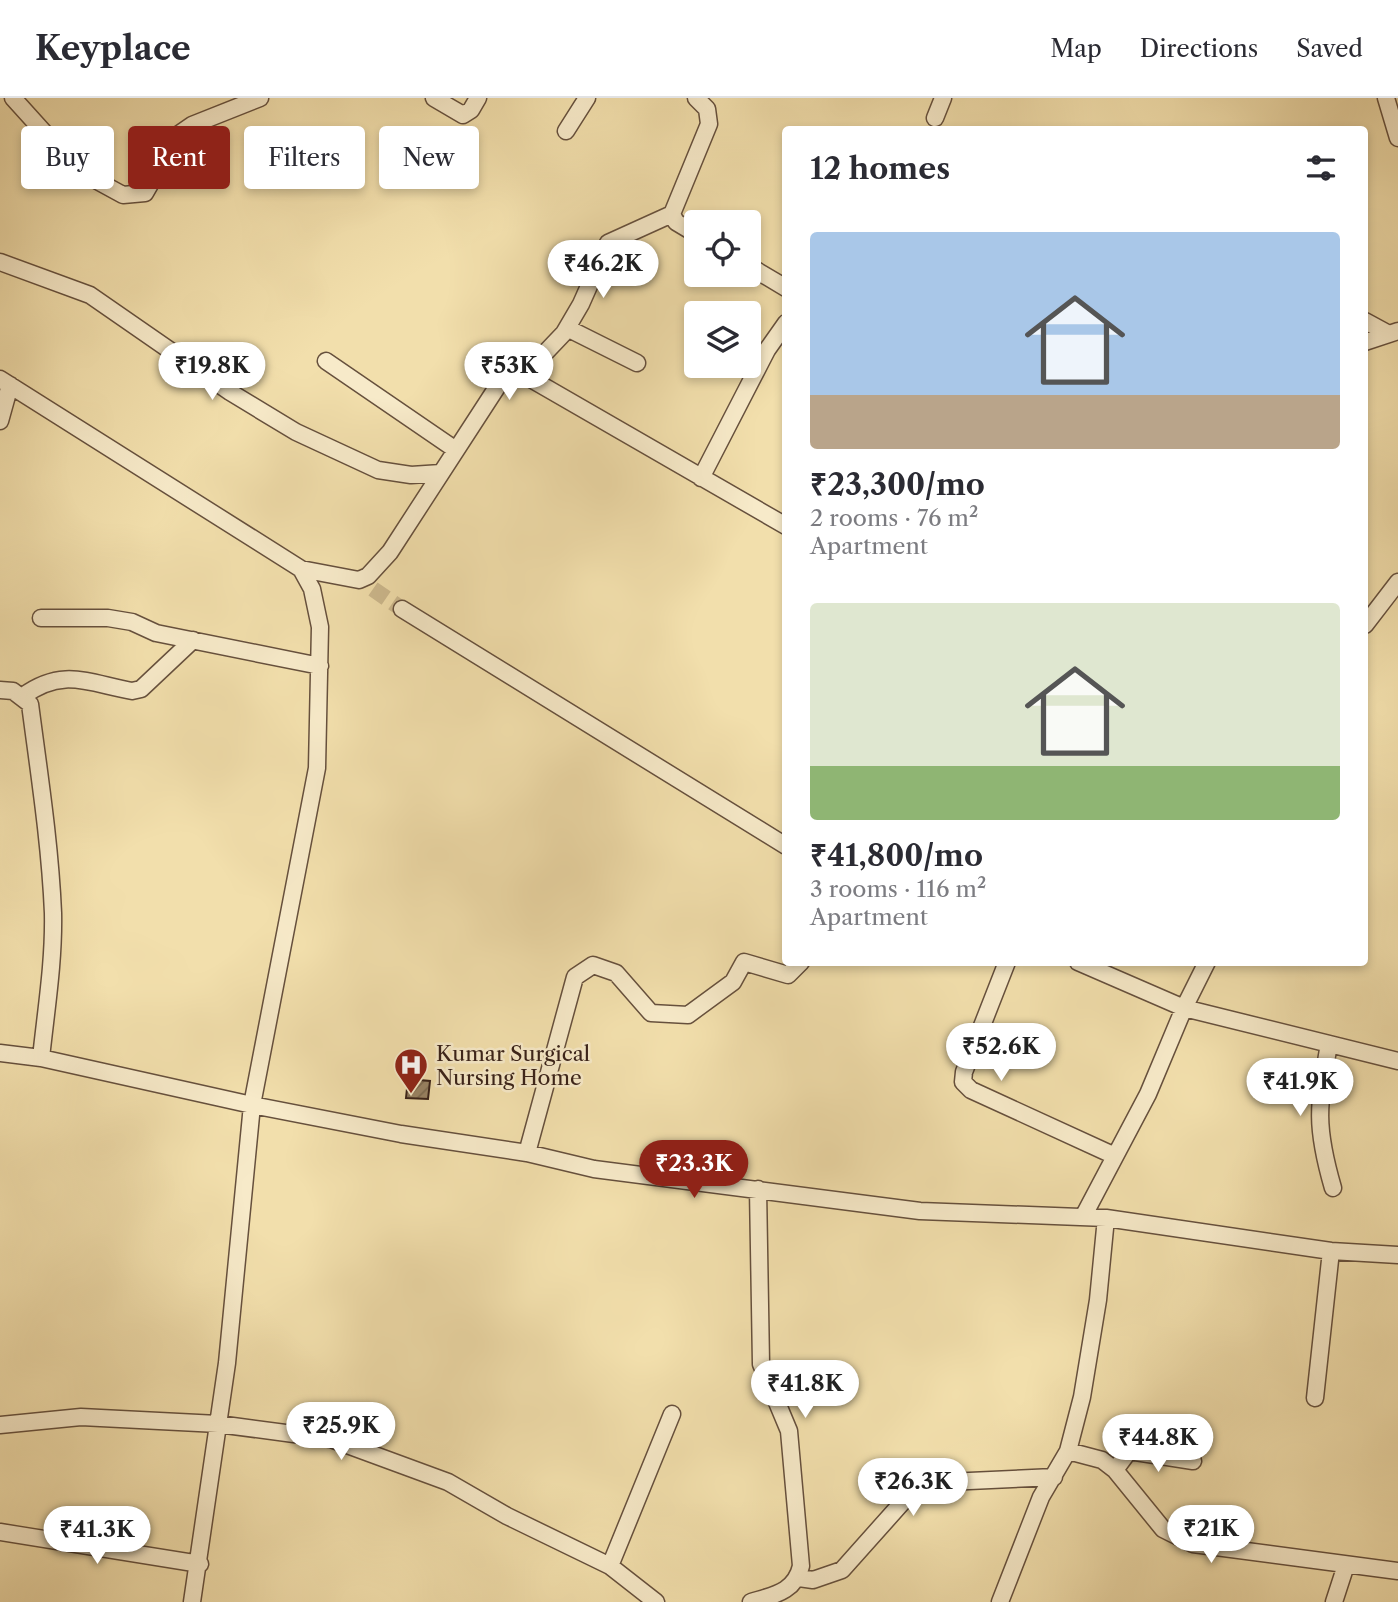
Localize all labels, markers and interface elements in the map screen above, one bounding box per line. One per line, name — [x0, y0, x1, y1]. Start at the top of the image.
text: Keyplace — [35, 28, 191, 69]
text: Map — [1050, 34, 1102, 63]
text: Directions — [1140, 34, 1258, 63]
text: Saved — [1296, 34, 1363, 63]
chip: Buy — [21, 126, 114, 189]
chip: Rent — [128, 126, 230, 189]
chip: Filters — [244, 126, 365, 189]
chip: New — [379, 126, 479, 189]
icon: filters — [1302, 149, 1340, 187]
text: 12 homes — [810, 150, 950, 187]
map controls — [684, 210, 761, 378]
button: locate — [684, 210, 761, 287]
pin: ₹46.2K — [546, 240, 660, 300]
text: ₹46.2K — [564, 249, 642, 277]
icon: home — [1012, 277, 1138, 403]
button: layers — [684, 301, 761, 378]
pin: ₹19.8K — [155, 342, 269, 402]
pin: ₹53K — [468, 342, 550, 402]
text: ₹19.8K — [174, 351, 250, 379]
text: ₹53K — [480, 351, 538, 379]
text: ₹23,300/mo — [810, 466, 985, 503]
text: 2 rooms · 76 m² — [810, 504, 978, 532]
text: Apartment — [810, 532, 928, 560]
icon: home — [1012, 648, 1138, 774]
text: ₹41,800/mo — [810, 837, 983, 874]
text: 3 rooms · 116 m² — [810, 875, 986, 903]
text: Apartment — [810, 903, 928, 931]
pin: ₹52.6K — [944, 1024, 1058, 1083]
text: ₹52.6K — [962, 1032, 1040, 1060]
place label: Kumar Surgical Nursing Home — [436, 1041, 590, 1090]
hospital icon: Kumar Surgical Nursing Home — [392, 1046, 430, 1095]
pin: ₹41.9K — [1243, 1058, 1357, 1118]
text: ₹41.9K — [1262, 1067, 1338, 1095]
pin: ₹23.3K — [637, 1140, 751, 1200]
text: ₹23.3K — [655, 1149, 733, 1177]
pin: ₹41.8K — [748, 1360, 862, 1420]
text: ₹41.8K — [767, 1369, 843, 1397]
pin: ₹25.9K — [284, 1402, 398, 1462]
text: ₹25.9K — [302, 1411, 380, 1439]
pin: ₹44.8K — [1101, 1414, 1215, 1474]
text: ₹44.8K — [1118, 1423, 1198, 1451]
pin: ₹26.3K — [856, 1458, 970, 1518]
text: ₹26.3K — [874, 1467, 952, 1495]
pin: ₹41.3K — [40, 1506, 154, 1566]
pin: ₹21K — [1170, 1506, 1252, 1565]
text: ₹21K — [1183, 1514, 1239, 1542]
text: ₹41.3K — [60, 1515, 134, 1543]

